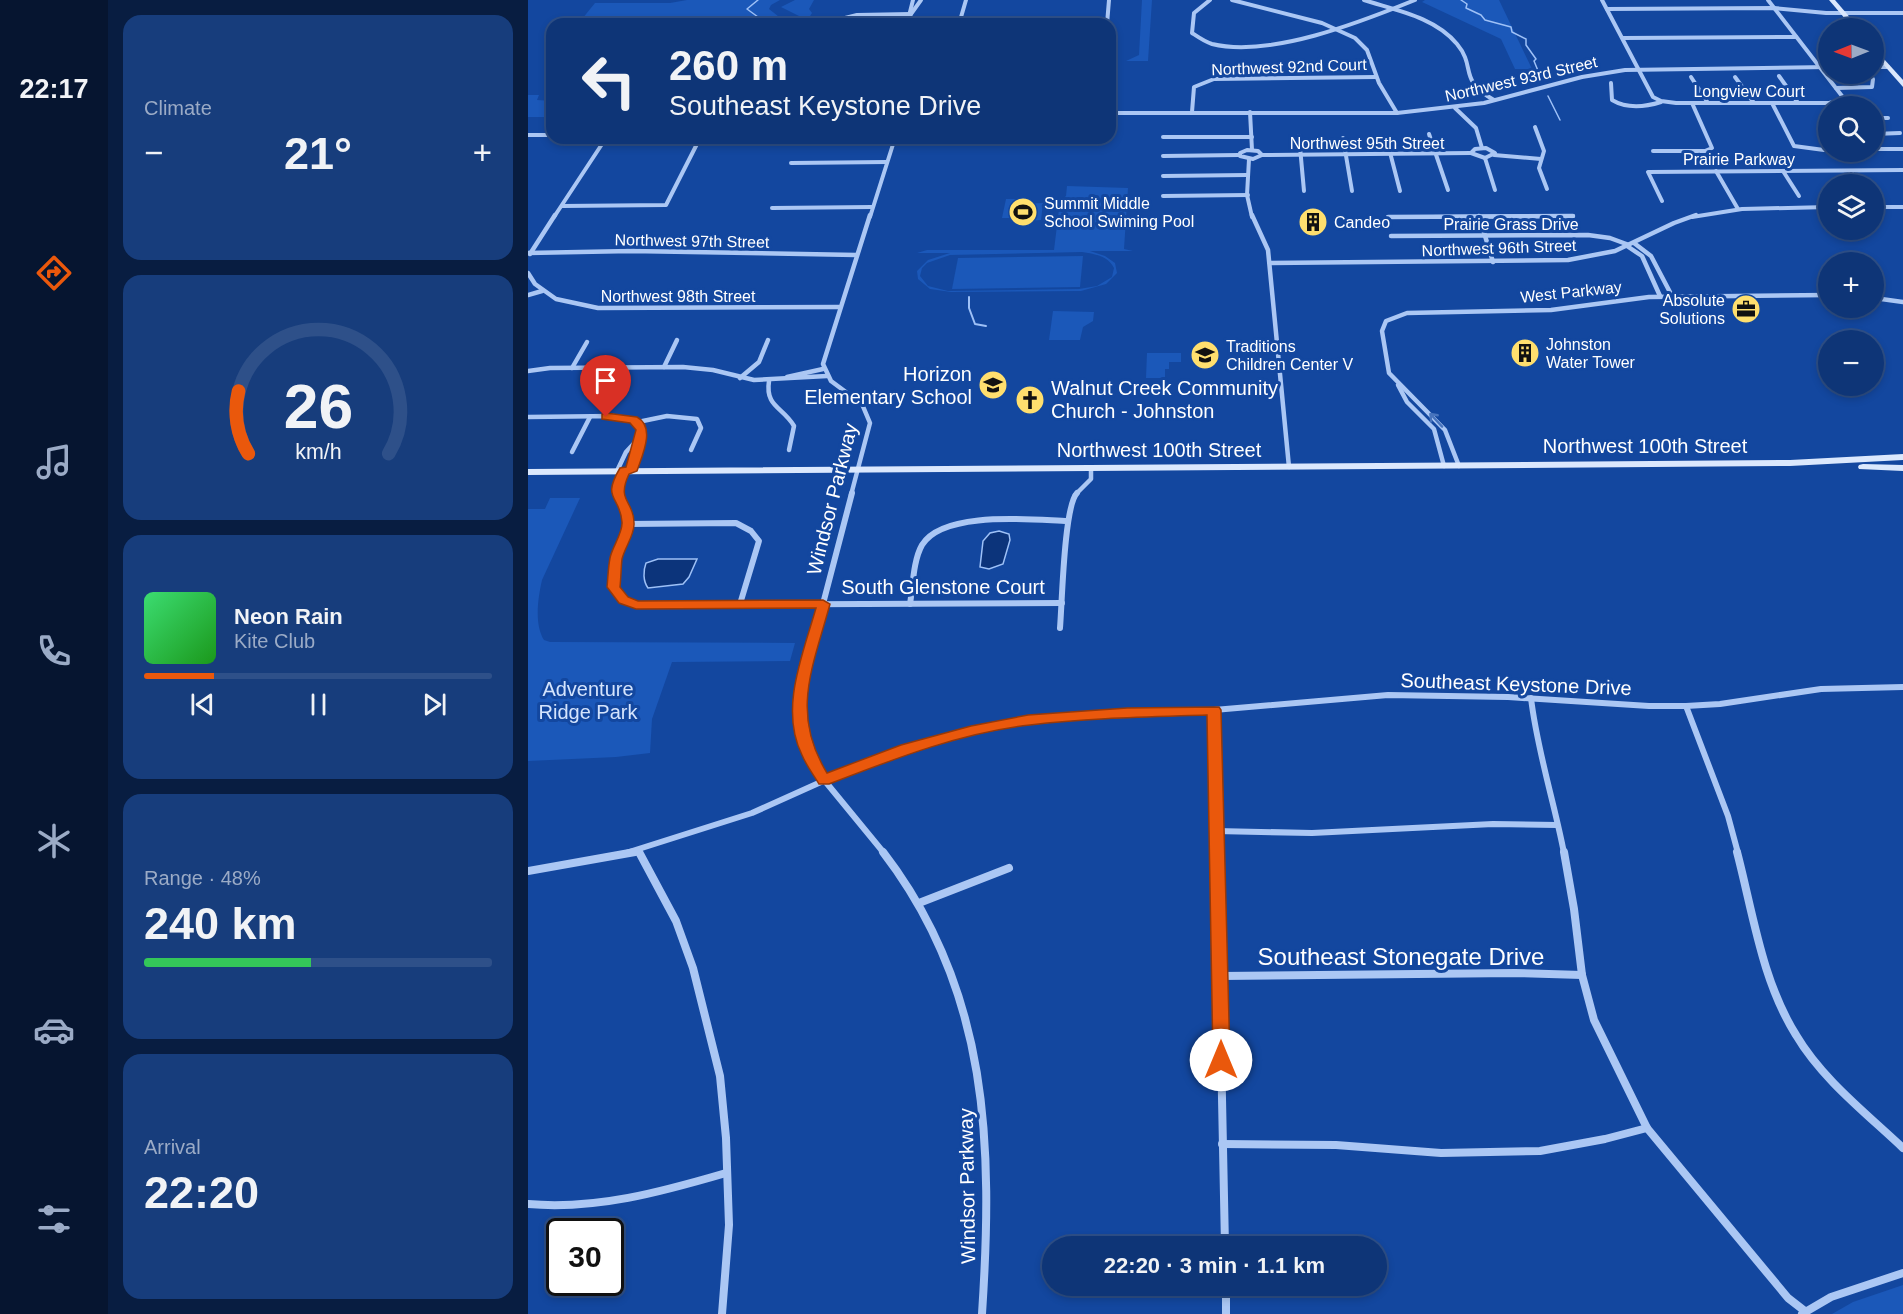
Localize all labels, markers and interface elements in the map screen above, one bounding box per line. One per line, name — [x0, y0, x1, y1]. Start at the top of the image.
north arrow — [1818, 18, 1884, 84]
map controls — [1818, 18, 1884, 396]
icon: left — [570, 42, 648, 120]
text: 260 m — [669, 42, 788, 89]
street label: Northwest 93rd Street — [1443, 53, 1599, 105]
street label: Northwest 92nd Court — [1211, 56, 1368, 78]
text: 22:17 — [19, 74, 89, 104]
street label: Longview Court — [1693, 83, 1805, 100]
text: Southeast Keystone Drive — [669, 91, 981, 121]
button: search — [1818, 96, 1884, 162]
text: Climate — [144, 97, 212, 119]
text: 21° — [284, 128, 352, 179]
text: − — [144, 134, 163, 171]
text: + — [473, 134, 492, 171]
street label: Northwest 95th Street — [1290, 135, 1445, 152]
street label: Prairie Parkway — [1683, 151, 1795, 168]
button: layers — [1818, 174, 1884, 240]
place label: Summit Middle School Swiming Pool — [1044, 195, 1194, 230]
sports icon: Summit Middle School Swiming Pool — [1007, 196, 1039, 228]
building icon: Candeo — [1297, 206, 1329, 238]
place label: Candeo — [1334, 214, 1390, 231]
street label: Prairie Grass Drive — [1443, 216, 1579, 233]
street label: Northwest 97th Street — [614, 231, 770, 251]
street label: Northwest 96th Street — [1421, 237, 1577, 259]
icon: directions — [33, 252, 75, 294]
button: + — [1818, 252, 1884, 318]
street label: West Parkway — [1519, 278, 1623, 306]
street label: Northwest 98th Street — [601, 288, 756, 305]
place label: Absolute Solutions — [1659, 292, 1725, 327]
office icon: Absolute Solutions — [1730, 293, 1762, 325]
button: − — [1818, 330, 1884, 396]
place label: Johnston Water Tower — [1546, 336, 1636, 371]
building icon: Johnston Water Tower — [1509, 337, 1541, 369]
place label: Traditions Children Center V — [1226, 338, 1354, 373]
school or university icon: Traditions Children Center V — [1189, 339, 1221, 371]
pin — [580, 355, 631, 417]
place label: Horizon Elementary School — [804, 363, 972, 408]
icon: arrive — [589, 364, 622, 397]
school or university icon: Horizon Elementary School — [977, 369, 1009, 401]
text: 26 — [283, 372, 353, 441]
place label: Walnut Creek Community Church - Johnston — [1051, 377, 1278, 422]
church icon: Walnut Creek Community Church - Johnston — [1014, 384, 1046, 416]
one-way arrow — [1429, 412, 1443, 427]
street label: Windsor Parkway — [803, 421, 861, 577]
street label: Northwest 100th Street — [1543, 435, 1748, 457]
street label: Northwest 100th Street — [1057, 439, 1262, 461]
icon: music — [33, 441, 75, 483]
text: km/h — [295, 441, 341, 465]
street label: South Glenstone Court — [841, 576, 1045, 598]
text: Neon Rain — [234, 604, 343, 629]
icon: phone — [33, 630, 75, 672]
text: Kite Club — [234, 630, 315, 652]
street label: Southeast Keystone Drive — [1400, 669, 1632, 699]
park label: Adventure Ridge Park — [539, 678, 638, 723]
icon: previous — [186, 688, 219, 721]
icon: pause — [302, 688, 335, 721]
icon: next — [418, 688, 451, 721]
icon: climate — [33, 820, 75, 862]
text: Range · 48% — [144, 867, 261, 889]
text: 240 km — [144, 898, 297, 949]
street label: Southeast Stonegate Drive — [1258, 943, 1544, 970]
icon: car — [33, 1009, 75, 1051]
position arrow — [1189, 1028, 1253, 1092]
street label: Windsor Parkway — [955, 1108, 979, 1264]
text: Arrival — [144, 1136, 201, 1158]
text: 22:20 — [144, 1167, 259, 1218]
icon: filters — [33, 1198, 75, 1240]
speed limit sign: 30 — [546, 1218, 624, 1296]
text: 22:20 · 3 min · 1.1 km — [1104, 1253, 1325, 1278]

